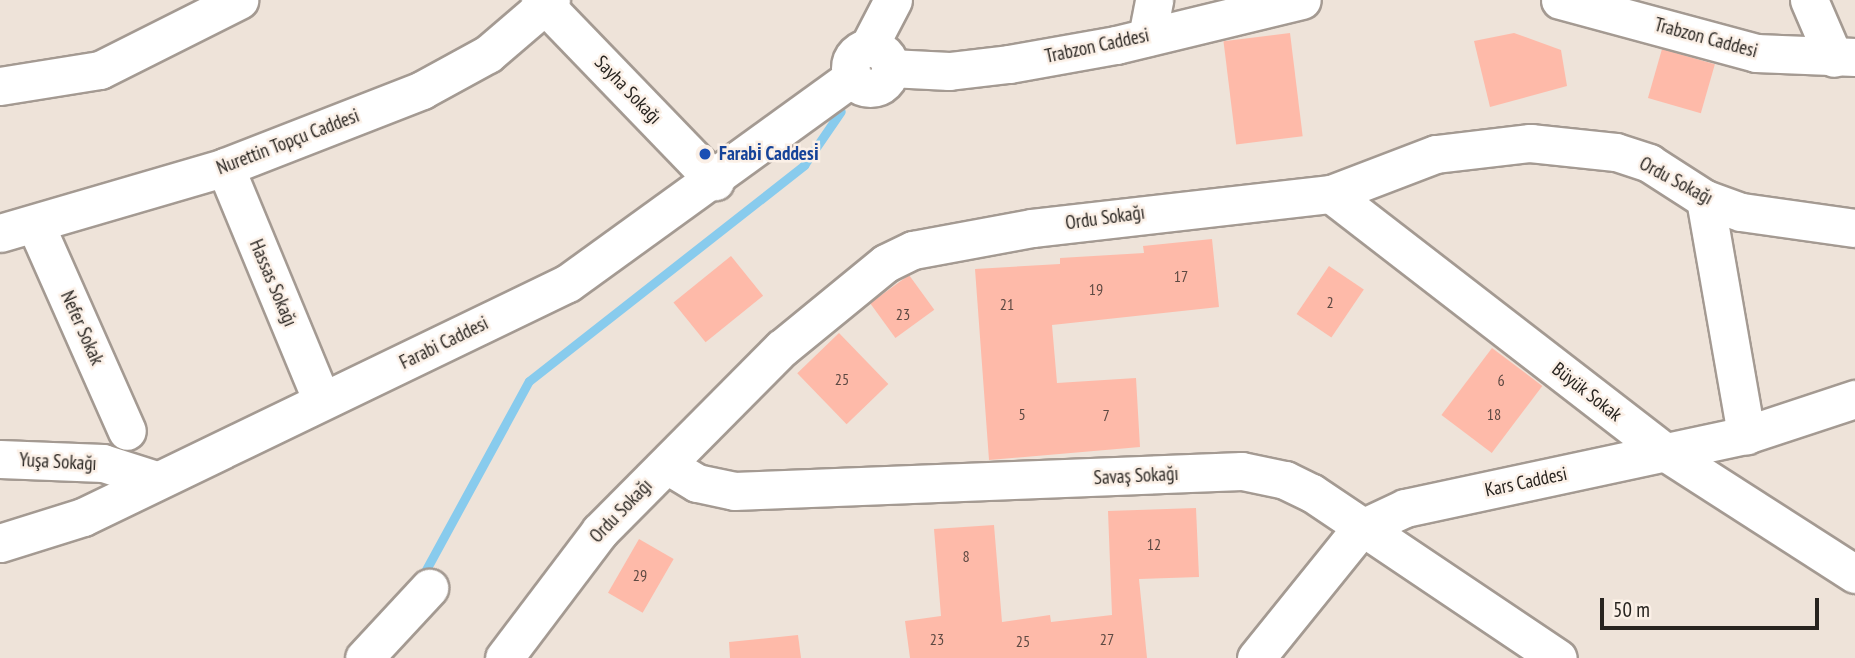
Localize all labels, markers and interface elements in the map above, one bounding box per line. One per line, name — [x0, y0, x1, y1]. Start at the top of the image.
street label: Trabzon Caddesi — [1652, 13, 1760, 63]
street label: Trabzon Caddesi — [1043, 24, 1151, 68]
street label: Sayha Sokağı — [590, 51, 666, 129]
street label: Nurettin Topçu Caddesi — [213, 104, 363, 180]
place label: Farabi̇ Caddesi̇ — [719, 143, 819, 165]
marker: Farabi̇ Caddesi̇ — [697, 146, 713, 162]
street label: Ordu Sokağı — [1635, 152, 1717, 210]
street label: Ordu Sokağı — [1064, 201, 1146, 235]
street label: Hassas Sokağı — [244, 236, 302, 330]
house number: 17 — [1174, 266, 1188, 286]
house number: 19 — [1089, 279, 1103, 299]
street label: Nefer Sokak — [56, 287, 108, 369]
house number: 2 — [1326, 292, 1334, 312]
house number: 21 — [1000, 294, 1014, 314]
house number: 23 — [896, 304, 910, 324]
street label: Farabi Caddesi — [396, 312, 492, 374]
street label: Büyük Sokak — [1547, 358, 1627, 426]
house number: 25 — [835, 369, 849, 389]
house number: 6 — [1497, 370, 1505, 390]
house number: 5 — [1018, 404, 1026, 424]
house number: 18 — [1487, 404, 1501, 424]
house number: 7 — [1102, 405, 1110, 425]
street label: Yuşa Sokağı — [19, 449, 97, 475]
street label: Savaş Sokağı — [1093, 462, 1179, 490]
street label: Kars Caddesi — [1483, 462, 1569, 502]
street label: Ordu Sokağı — [585, 474, 657, 548]
house number: 12 — [1147, 534, 1161, 554]
house number: 8 — [962, 546, 970, 566]
house number: 29 — [633, 565, 647, 585]
scale bar — [1603, 584, 1822, 628]
text: 50 m — [1613, 596, 1650, 623]
house number: 23 — [930, 629, 944, 649]
house number: 27 — [1100, 629, 1114, 649]
house number: 25 — [1016, 631, 1030, 651]

